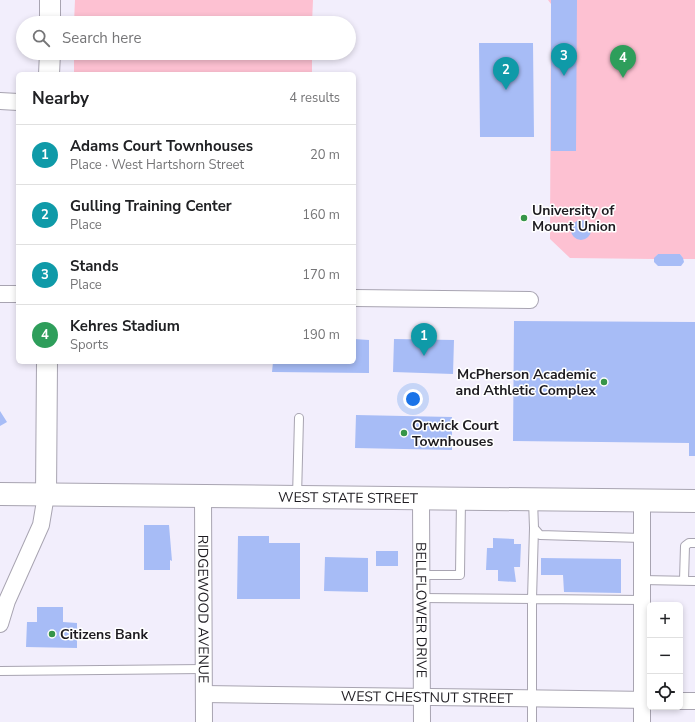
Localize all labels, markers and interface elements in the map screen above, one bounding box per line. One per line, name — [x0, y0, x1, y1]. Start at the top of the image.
search box — [16, 16, 356, 60]
icon: search — [30, 27, 52, 49]
text: Search here — [62, 28, 142, 48]
pin: 3 — [551, 43, 577, 76]
pin: 4 — [610, 45, 636, 78]
pin: 2 — [493, 57, 519, 90]
text: Nearby — [32, 87, 89, 110]
text: 4 results — [289, 89, 340, 107]
text: Adams Court Townhouses — [70, 136, 253, 156]
text: 1 — [41, 146, 49, 164]
text: 20 m — [310, 146, 340, 164]
text: Place · West Hartshorn Street — [70, 156, 244, 174]
text: Gulling Training Center — [70, 196, 232, 216]
place label: University of Mount Union — [532, 201, 616, 236]
text: 2 — [41, 206, 49, 224]
text: 160 m — [302, 206, 340, 224]
marker: University of Mount Union — [519, 213, 529, 223]
text: Place — [70, 216, 102, 234]
text: Stands — [70, 256, 118, 276]
text: 3 — [41, 266, 49, 284]
text: 170 m — [302, 266, 340, 284]
text: Place — [70, 276, 102, 294]
text: Kehres Stadium — [70, 316, 180, 336]
pin: 1 — [411, 323, 437, 356]
text: 4 — [41, 326, 49, 344]
text: 190 m — [302, 326, 340, 344]
text: Sports — [70, 336, 109, 354]
place label: McPherson Academic and Athletic Complex — [456, 365, 596, 400]
marker: McPherson Academic and Athletic Complex — [599, 377, 609, 387]
your location — [403, 389, 423, 409]
place label: Orwick Court Townhouses — [412, 416, 499, 451]
marker: Orwick Court Townhouses — [399, 428, 409, 438]
street label: WEST STATE STREET — [278, 488, 419, 508]
street label: RIDGEWOOD AVENUE — [193, 535, 213, 683]
street label: BELLFLOWER DRIVE — [411, 542, 431, 678]
map controls — [647, 602, 683, 710]
button: + — [647, 602, 683, 638]
place label: Citizens Bank — [60, 625, 148, 644]
marker: Citizens Bank — [47, 629, 57, 639]
button: − — [647, 638, 683, 674]
button: locate — [647, 674, 683, 710]
street label: WEST CHESTNUT STREET — [341, 687, 514, 708]

